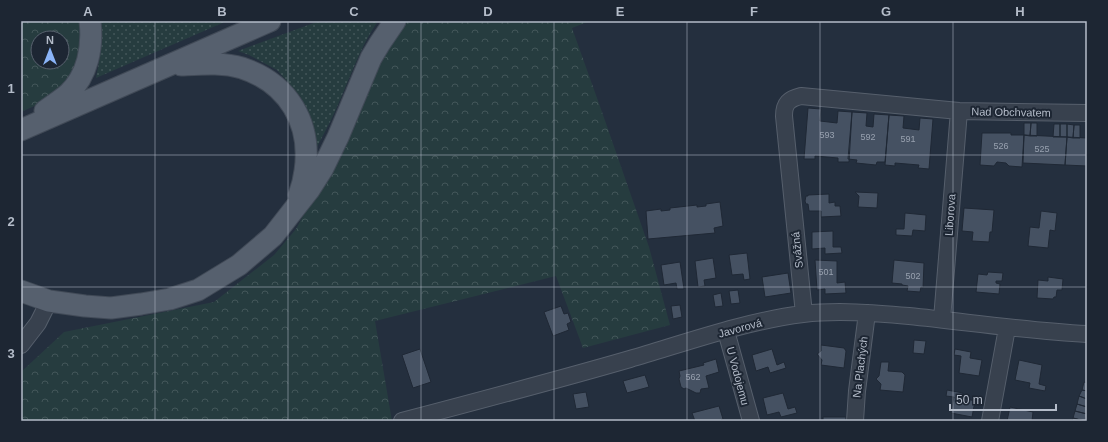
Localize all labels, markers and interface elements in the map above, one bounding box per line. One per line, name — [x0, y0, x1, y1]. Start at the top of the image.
text: A — [83, 4, 93, 19]
text: B — [217, 4, 227, 19]
text: C — [349, 4, 359, 19]
text: D — [483, 4, 493, 19]
text: E — [616, 4, 625, 19]
text: F — [750, 4, 758, 19]
text: G — [881, 4, 891, 19]
text: H — [1015, 4, 1025, 19]
north arrow — [30, 30, 70, 70]
text: N — [46, 34, 54, 46]
text: 1 — [7, 81, 15, 96]
street label: Nad Obchvatem — [971, 105, 1051, 119]
house number: 593 — [819, 130, 835, 140]
house number: 592 — [860, 132, 876, 142]
house number: 591 — [900, 134, 916, 144]
house number: 526 — [993, 141, 1009, 151]
house number: 525 — [1034, 144, 1050, 154]
street label: Liborova — [943, 193, 958, 236]
text: 2 — [7, 214, 15, 229]
street label: Svážná — [789, 230, 805, 269]
house number: 501 — [818, 267, 834, 277]
house number: 502 — [905, 271, 921, 281]
street label: Javorová — [717, 316, 764, 340]
street label: Na Plachých — [850, 336, 870, 398]
street label: U Vodojemu — [724, 345, 752, 407]
text: 3 — [7, 346, 15, 361]
house number: 562 — [685, 372, 701, 382]
scale bar — [950, 386, 1056, 412]
text: 50 m — [956, 393, 983, 407]

